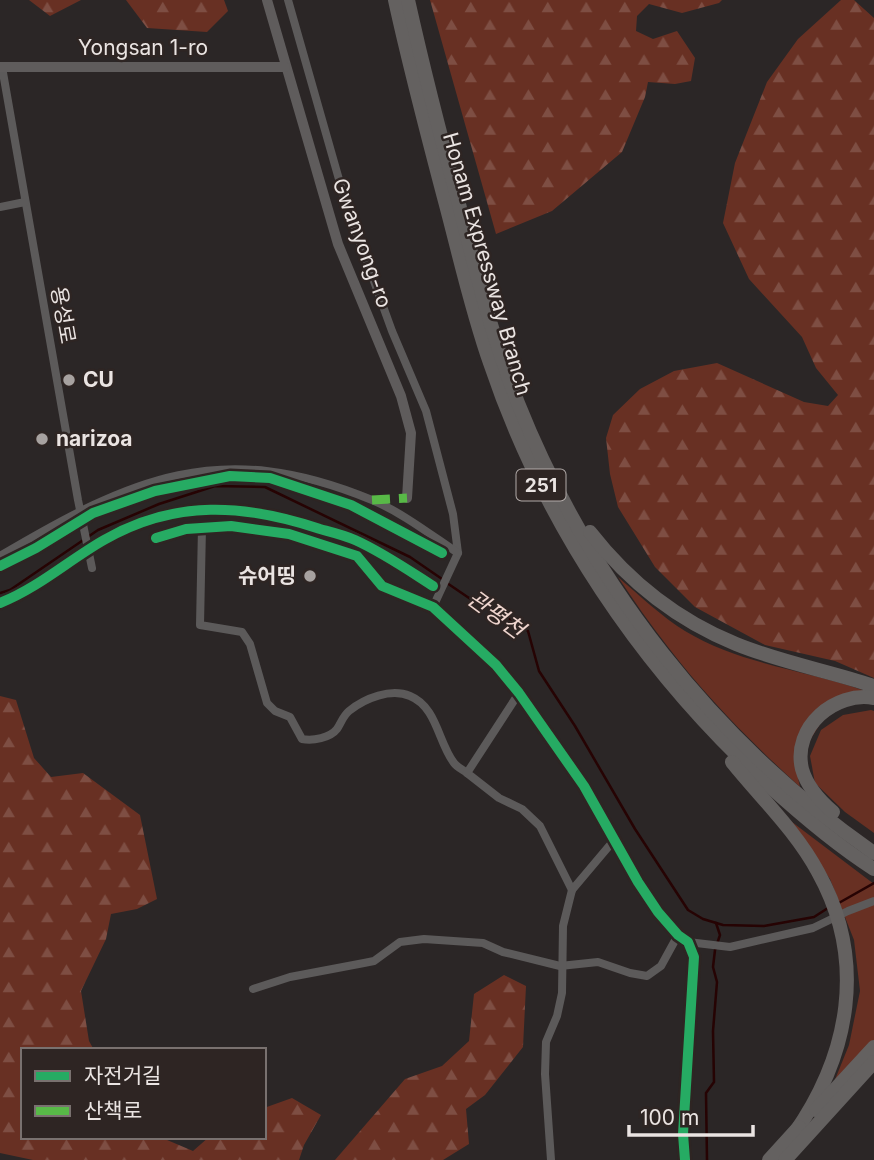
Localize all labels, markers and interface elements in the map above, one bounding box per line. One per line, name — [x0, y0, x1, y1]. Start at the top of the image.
street label: Yongsan 1-ro — [78, 35, 208, 60]
street label: Honam Expressway Branch — [438, 130, 537, 398]
street label: Gwanyong-ro — [327, 175, 397, 311]
street label: 용성로 — [46, 284, 81, 346]
place label: CU — [83, 367, 114, 392]
marker: CU — [61, 372, 77, 388]
place label: narizoa — [56, 426, 133, 451]
marker: narizoa — [34, 431, 50, 447]
road number: 251 — [516, 470, 566, 500]
place label: 슈어띵 — [238, 563, 296, 588]
marker: 슈어띵 — [302, 568, 318, 584]
water label: 관평천 — [462, 584, 532, 646]
legend — [21, 1048, 266, 1139]
text: 자전거길 — [84, 1063, 161, 1088]
scale bar — [629, 1094, 753, 1138]
text: 산책로 — [84, 1098, 142, 1123]
text: 100 m — [640, 1105, 699, 1130]

